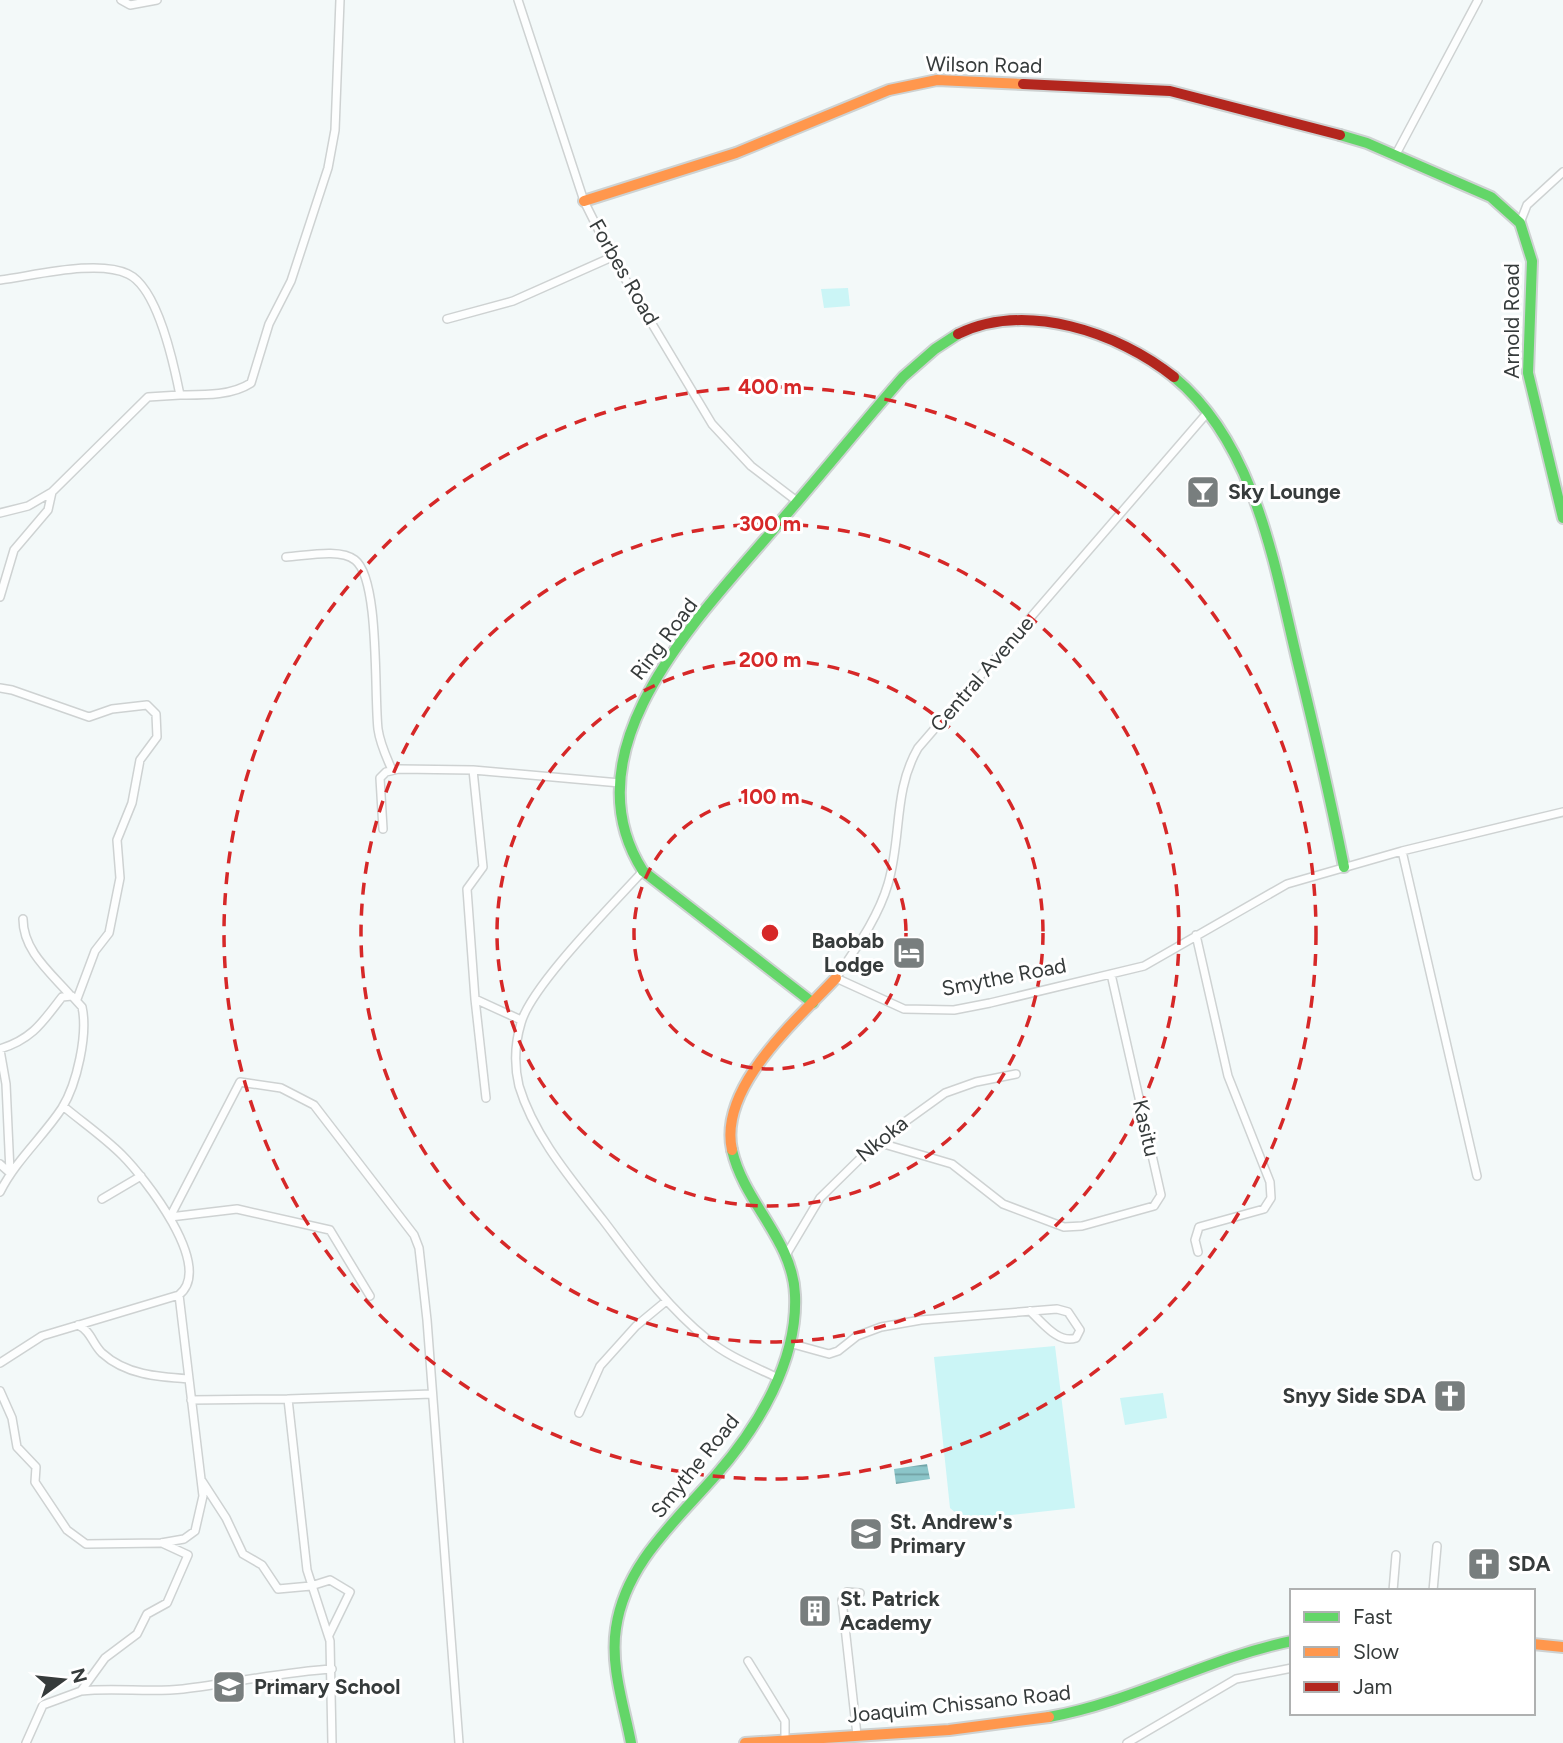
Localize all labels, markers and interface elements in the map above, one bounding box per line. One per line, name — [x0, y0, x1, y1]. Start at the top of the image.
street label: Wilson Road — [925, 51, 1043, 78]
street label: Forbes Road — [584, 215, 665, 329]
street label: Arnold Road — [1499, 263, 1524, 379]
text: 400 m — [738, 374, 802, 399]
bar icon: Sky Lounge — [1184, 473, 1222, 511]
place label: Sky Lounge — [1228, 479, 1341, 504]
text: 300 m — [739, 511, 801, 536]
street label: Ring Road — [625, 593, 702, 684]
street label: Central Avenue — [925, 611, 1039, 737]
text: 200 m — [739, 647, 801, 672]
text: 100 m — [740, 784, 800, 809]
centre of rings — [758, 921, 782, 945]
place label: Baobab Lodge — [812, 928, 884, 977]
hotel icon: Baobab Lodge — [890, 934, 928, 972]
street label: Smythe Road — [940, 952, 1068, 1001]
street label: Kasitu — [1128, 1097, 1165, 1159]
street label: Nkoka — [851, 1110, 913, 1167]
church icon: Snyy Side SDA — [1431, 1377, 1469, 1415]
place label: Snyy Side SDA — [1283, 1383, 1426, 1408]
street label: Smythe Road — [645, 1409, 744, 1523]
place label: St. Andrew's Primary — [890, 1509, 1013, 1558]
school or university icon: St. Andrew's Primary — [847, 1515, 885, 1553]
church icon: SDA — [1465, 1545, 1503, 1583]
place label: SDA — [1508, 1551, 1550, 1576]
place label: St. Patrick Academy — [840, 1586, 940, 1635]
legend — [1290, 1589, 1535, 1715]
building icon: St. Patrick Academy — [796, 1592, 834, 1630]
text: Fast — [1353, 1604, 1393, 1629]
text: Slow — [1353, 1639, 1399, 1664]
north arrow — [28, 1645, 98, 1715]
text: N — [66, 1666, 92, 1686]
school or university icon: Primary School — [210, 1668, 248, 1706]
place label: Primary School — [254, 1674, 400, 1699]
text: Jam — [1353, 1674, 1392, 1699]
street label: Joaquim Chissano Road — [846, 1679, 1072, 1728]

